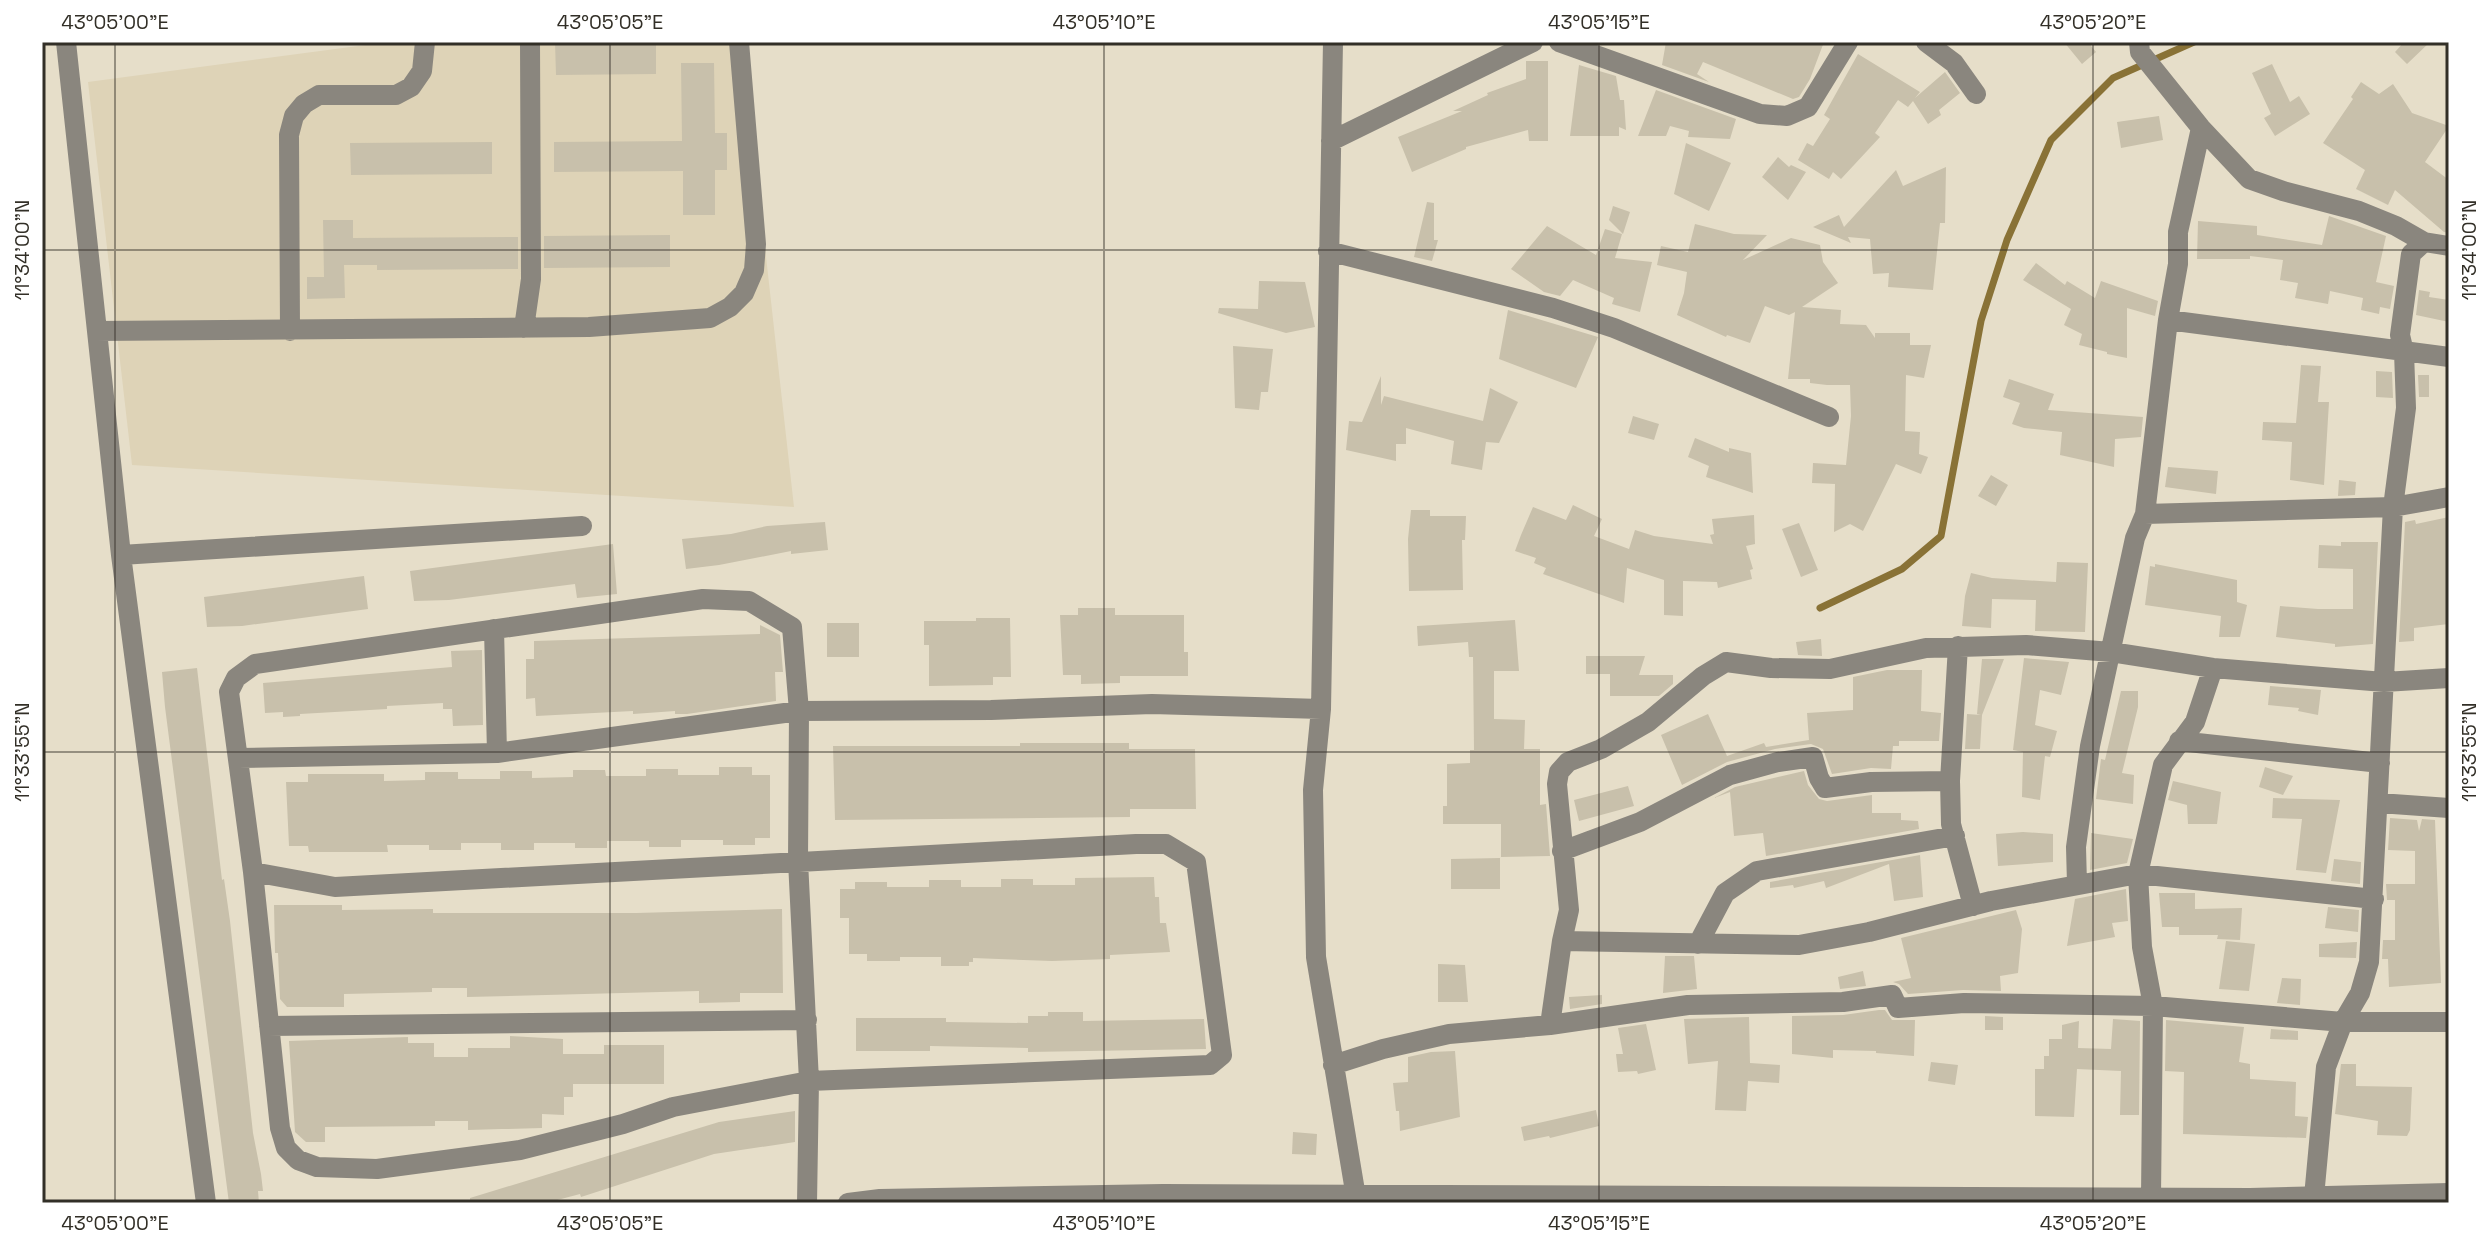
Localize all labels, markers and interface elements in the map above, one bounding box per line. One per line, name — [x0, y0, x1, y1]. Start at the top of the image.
text: 43°05'00"E — [61, 9, 169, 35]
text: 43°05'05"E — [557, 9, 663, 35]
text: 43°05'10"E — [1053, 9, 1155, 35]
text: 43°05'15"E — [1548, 9, 1650, 35]
text: 43°05'20"E — [2040, 9, 2146, 35]
text: 11°34'00"N — [9, 200, 35, 300]
text: 11°34'00"N — [2456, 200, 2482, 300]
text: 11°33'55"N — [9, 702, 35, 802]
text: 11°33'55"N — [2456, 702, 2482, 802]
text: 43°05'00"E — [61, 1210, 169, 1236]
text: 43°05'05"E — [557, 1210, 663, 1236]
text: 43°05'10"E — [1053, 1210, 1155, 1236]
text: 43°05'15"E — [1548, 1210, 1650, 1236]
text: 43°05'20"E — [2040, 1210, 2146, 1236]

